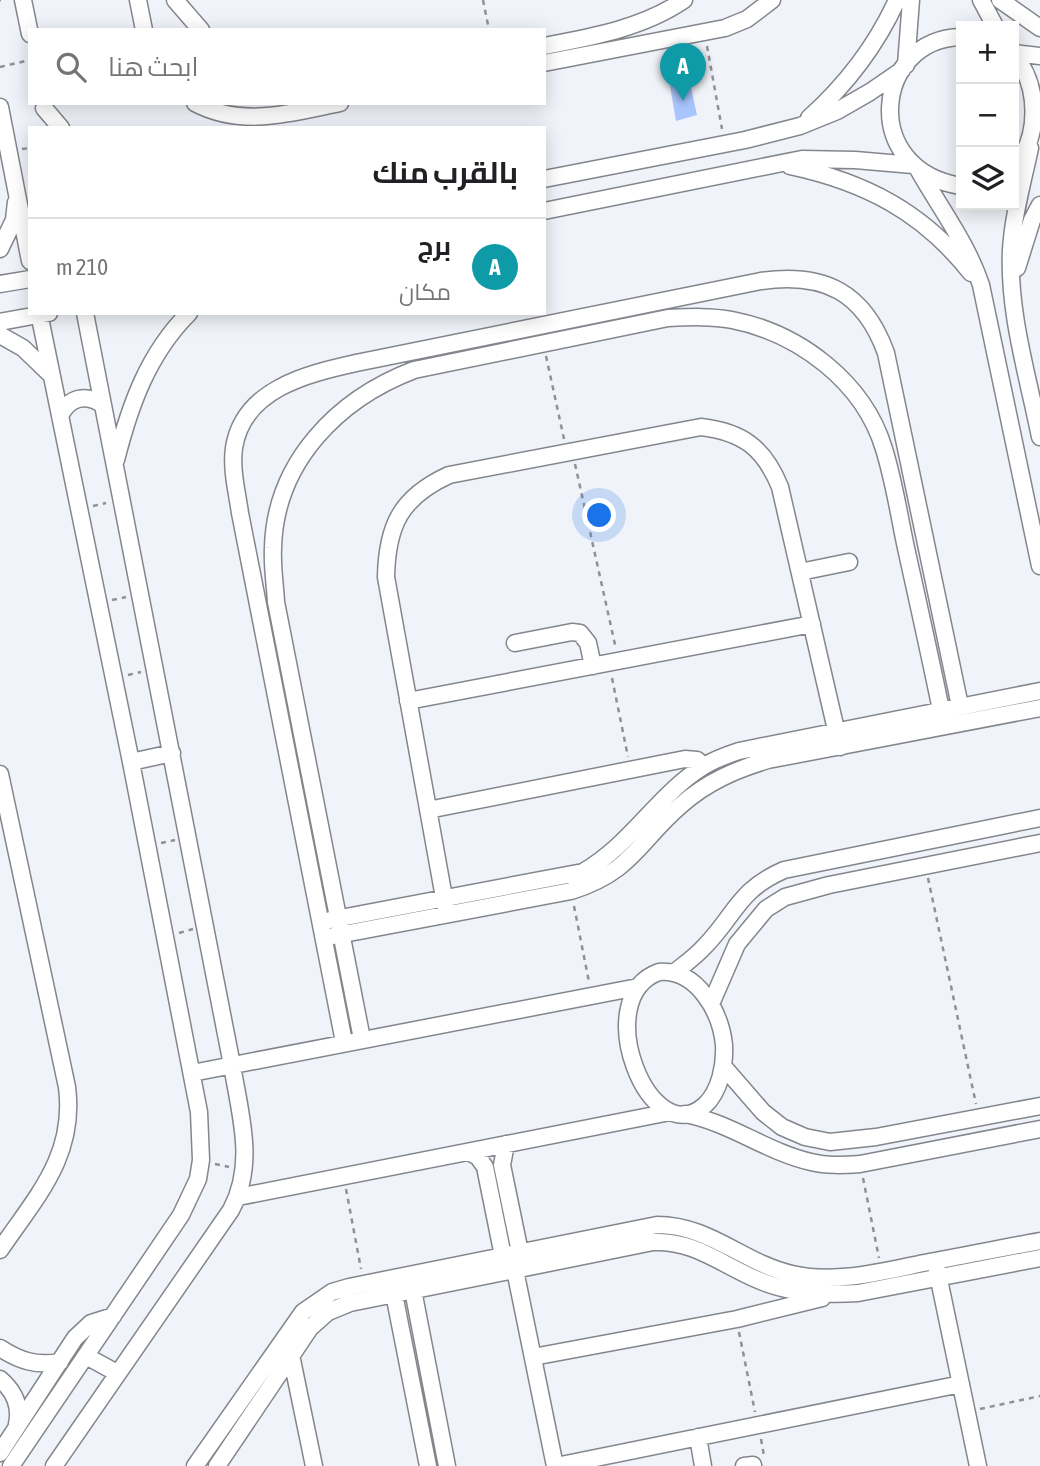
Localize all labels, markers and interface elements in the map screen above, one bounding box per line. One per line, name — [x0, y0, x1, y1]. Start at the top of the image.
map controls — [956, 21, 1019, 210]
button: + — [956, 21, 1019, 84]
search box — [28, 28, 546, 105]
pin: A — [660, 43, 706, 101]
icon: search — [52, 48, 90, 86]
text: ابحث هنا — [108, 52, 198, 82]
button: − — [956, 84, 1019, 147]
button: layers — [956, 147, 1019, 210]
text: بالقرب منك — [372, 155, 518, 189]
text: برج — [418, 231, 451, 261]
text: 210 m — [56, 254, 108, 280]
text: A — [489, 254, 501, 280]
text: مكان — [399, 279, 451, 305]
your location — [582, 498, 616, 532]

